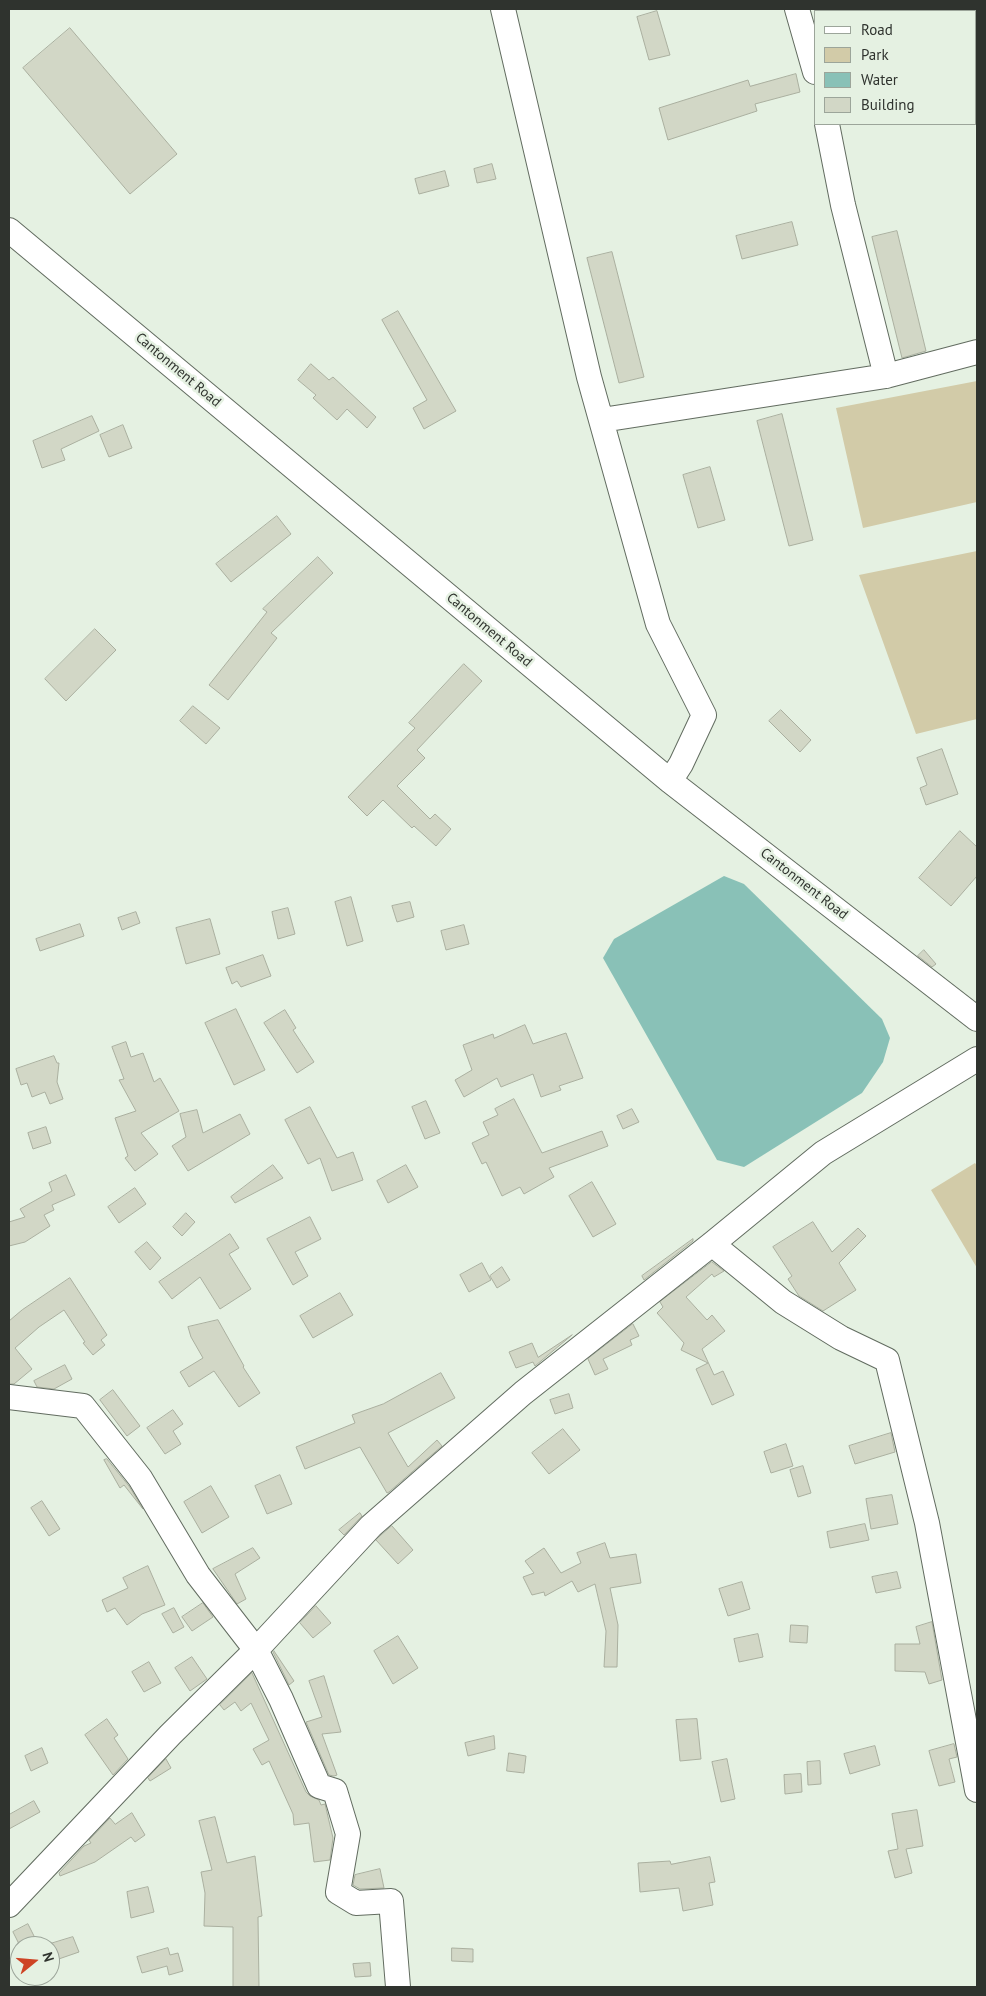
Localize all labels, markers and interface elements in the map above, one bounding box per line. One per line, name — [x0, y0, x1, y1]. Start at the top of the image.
legend — [814, 10, 976, 125]
text: Road — [861, 20, 893, 39]
text: Park — [861, 45, 889, 64]
text: Water — [861, 70, 898, 89]
text: Building — [861, 95, 915, 114]
street label: Cantonment Road — [132, 329, 224, 411]
street label: Cantonment Road — [443, 589, 535, 671]
street label: Cantonment Road — [757, 845, 851, 923]
north arrow — [10, 1936, 60, 1986]
text: N — [38, 1950, 58, 1964]

